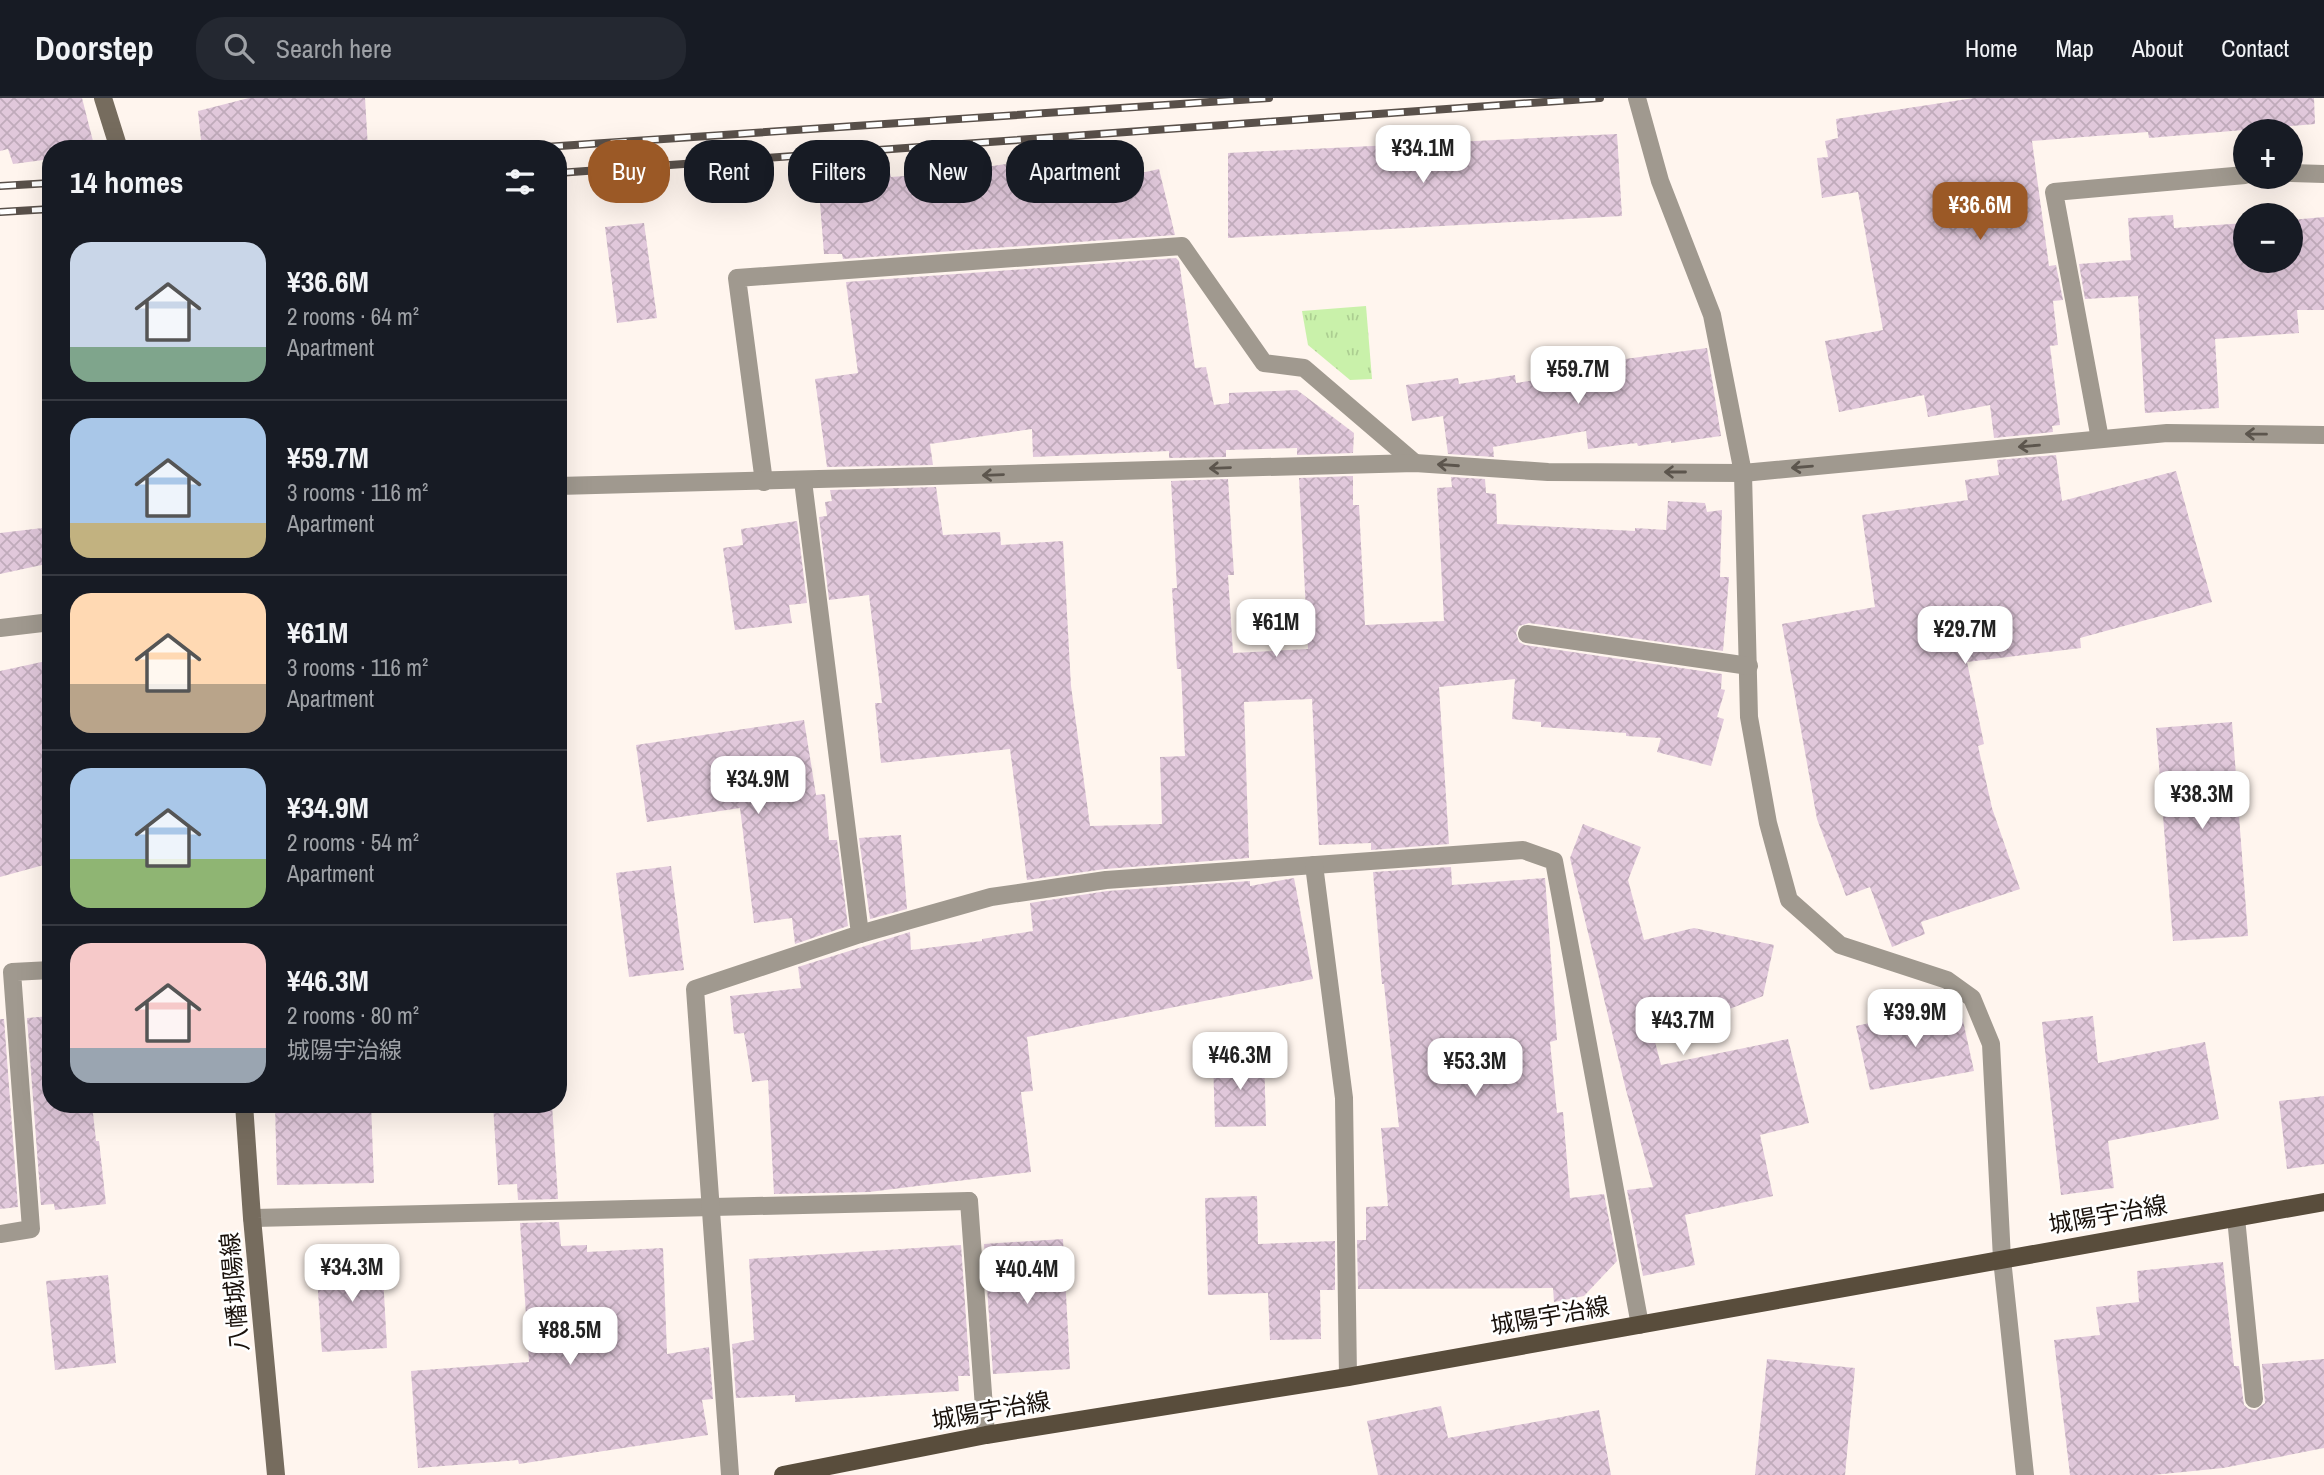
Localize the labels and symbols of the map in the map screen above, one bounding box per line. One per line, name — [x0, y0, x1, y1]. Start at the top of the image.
pin: ¥34.1M — [1366, 126, 1480, 185]
pin: ¥36.6M — [1923, 183, 2037, 242]
pin: ¥59.7M — [1521, 346, 1635, 406]
one-way arrow — [2245, 427, 2268, 441]
one-way arrow — [2018, 440, 2041, 453]
one-way arrow — [1437, 458, 1459, 471]
one-way arrow — [1792, 461, 1814, 474]
one-way arrow — [1209, 462, 1232, 475]
one-way arrow — [1664, 465, 1687, 479]
one-way arrow — [982, 469, 1005, 482]
pin: ¥61M — [1235, 600, 1317, 659]
pin: ¥29.7M — [1908, 606, 2022, 666]
pin: ¥34.9M — [701, 756, 815, 816]
pin: ¥38.3M — [2145, 772, 2259, 831]
pin: ¥39.9M — [1858, 990, 1972, 1049]
pin: ¥43.7M — [1626, 998, 1740, 1057]
pin: ¥46.3M — [1183, 1032, 1297, 1092]
pin: ¥53.3M — [1418, 1038, 1532, 1098]
street label: 城陽宇治線 — [2046, 1188, 2170, 1240]
street label: 八幡城陽線 — [213, 1231, 255, 1353]
pin: ¥34.3M — [295, 1244, 409, 1304]
pin: ¥40.4M — [970, 1246, 1084, 1306]
street label: 城陽宇治線 — [1488, 1289, 1612, 1341]
pin: ¥88.5M — [513, 1308, 627, 1367]
street label: 城陽宇治線 — [929, 1384, 1053, 1436]

